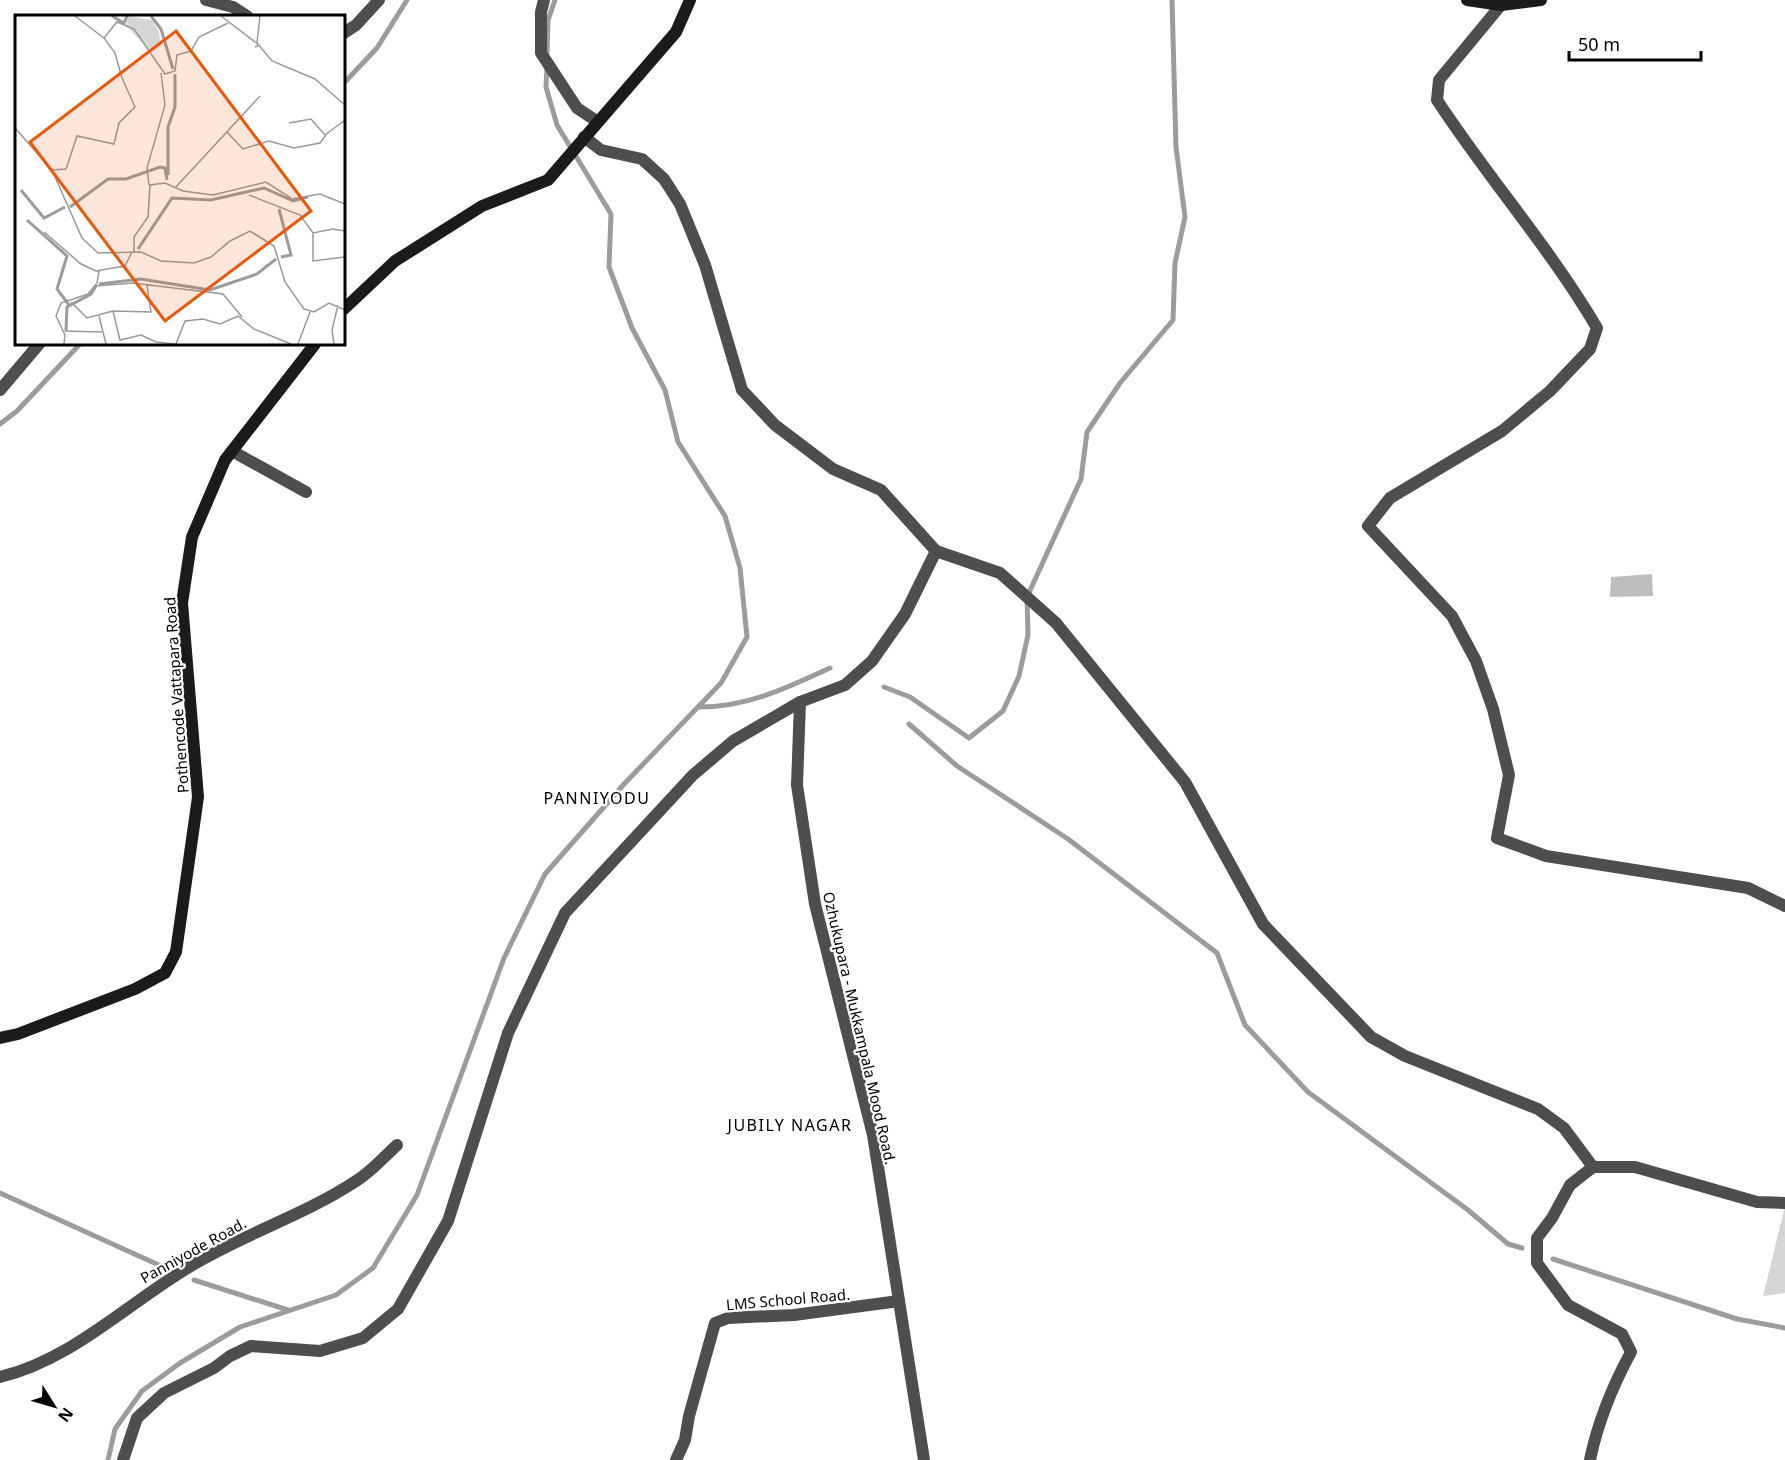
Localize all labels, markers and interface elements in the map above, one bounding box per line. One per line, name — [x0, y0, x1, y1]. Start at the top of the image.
inset map — [15, 15, 345, 345]
scale bar — [1569, 24, 1701, 62]
text: 50 m — [1578, 32, 1620, 56]
street label: Pothencode Vattapara Road — [159, 596, 193, 794]
district label: PANNIYODU — [544, 787, 650, 809]
street label: Ozhukupara - Mukkampala Mood Road. — [819, 890, 901, 1166]
district label: JUBILY NAGAR — [726, 1114, 852, 1136]
street label: Panniyode Road. — [136, 1213, 250, 1287]
street label: LMS School Road. — [725, 1284, 851, 1314]
north arrow — [24, 1376, 84, 1436]
text: N — [53, 1403, 79, 1427]

